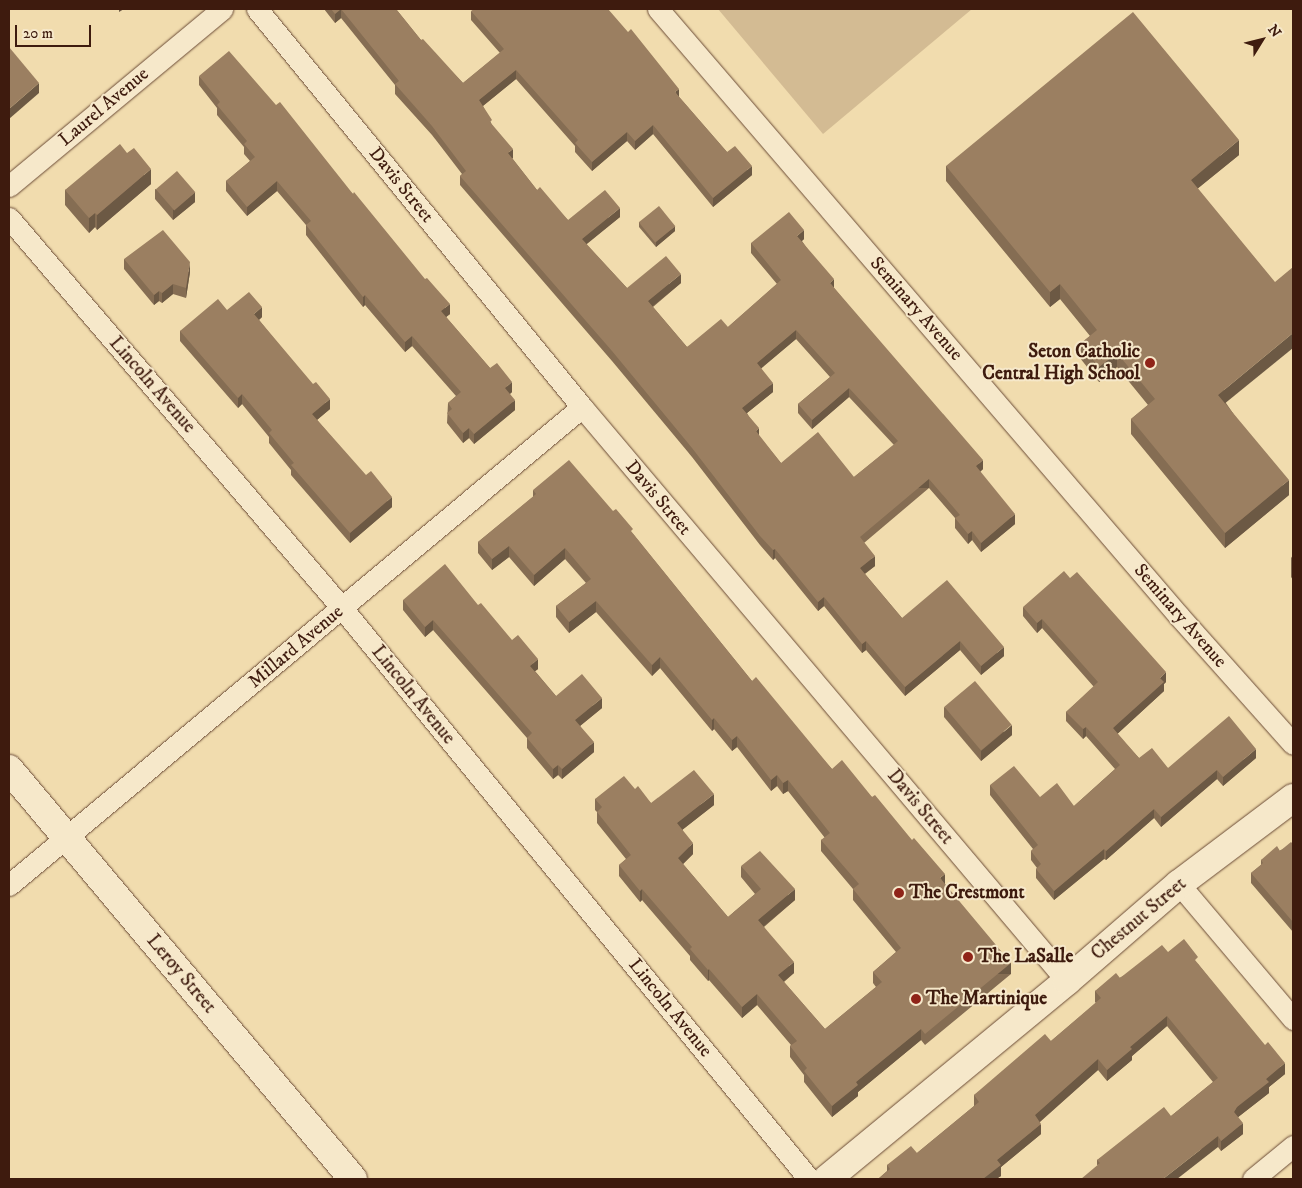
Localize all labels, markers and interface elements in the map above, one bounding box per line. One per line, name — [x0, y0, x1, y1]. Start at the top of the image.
scale bar — [18, 15, 94, 47]
north arrow — [1237, 15, 1287, 65]
text: N — [1263, 21, 1285, 41]
text: 20 m — [23, 24, 53, 43]
street label: Laurel Avenue — [54, 63, 154, 151]
street label: Davis Street — [364, 143, 438, 227]
street label: Seminary Avenue — [865, 252, 967, 366]
street label: Lincoln Avenue — [104, 332, 200, 438]
place label: Seton Catholic Central High School — [982, 341, 1140, 385]
marker: Seton Catholic Central High School — [1144, 357, 1156, 369]
street label: Davis Street — [620, 456, 696, 540]
street label: Seminary Avenue — [1129, 559, 1231, 673]
street label: Millard Avenue — [244, 601, 348, 693]
street label: Lincoln Avenue — [366, 641, 460, 749]
street label: Davis Street — [882, 765, 958, 849]
street label: Chestnut Street — [1087, 873, 1191, 965]
place label: The Crestmont — [909, 882, 1025, 904]
marker: The Crestmont — [893, 887, 905, 899]
street label: Leroy Street — [141, 930, 221, 1018]
place label: The LaSalle — [978, 946, 1073, 968]
marker: The LaSalle — [962, 951, 974, 963]
street label: Lincoln Avenue — [623, 954, 717, 1062]
place label: The Martinique — [926, 988, 1047, 1010]
marker: The Martinique — [910, 993, 922, 1005]

